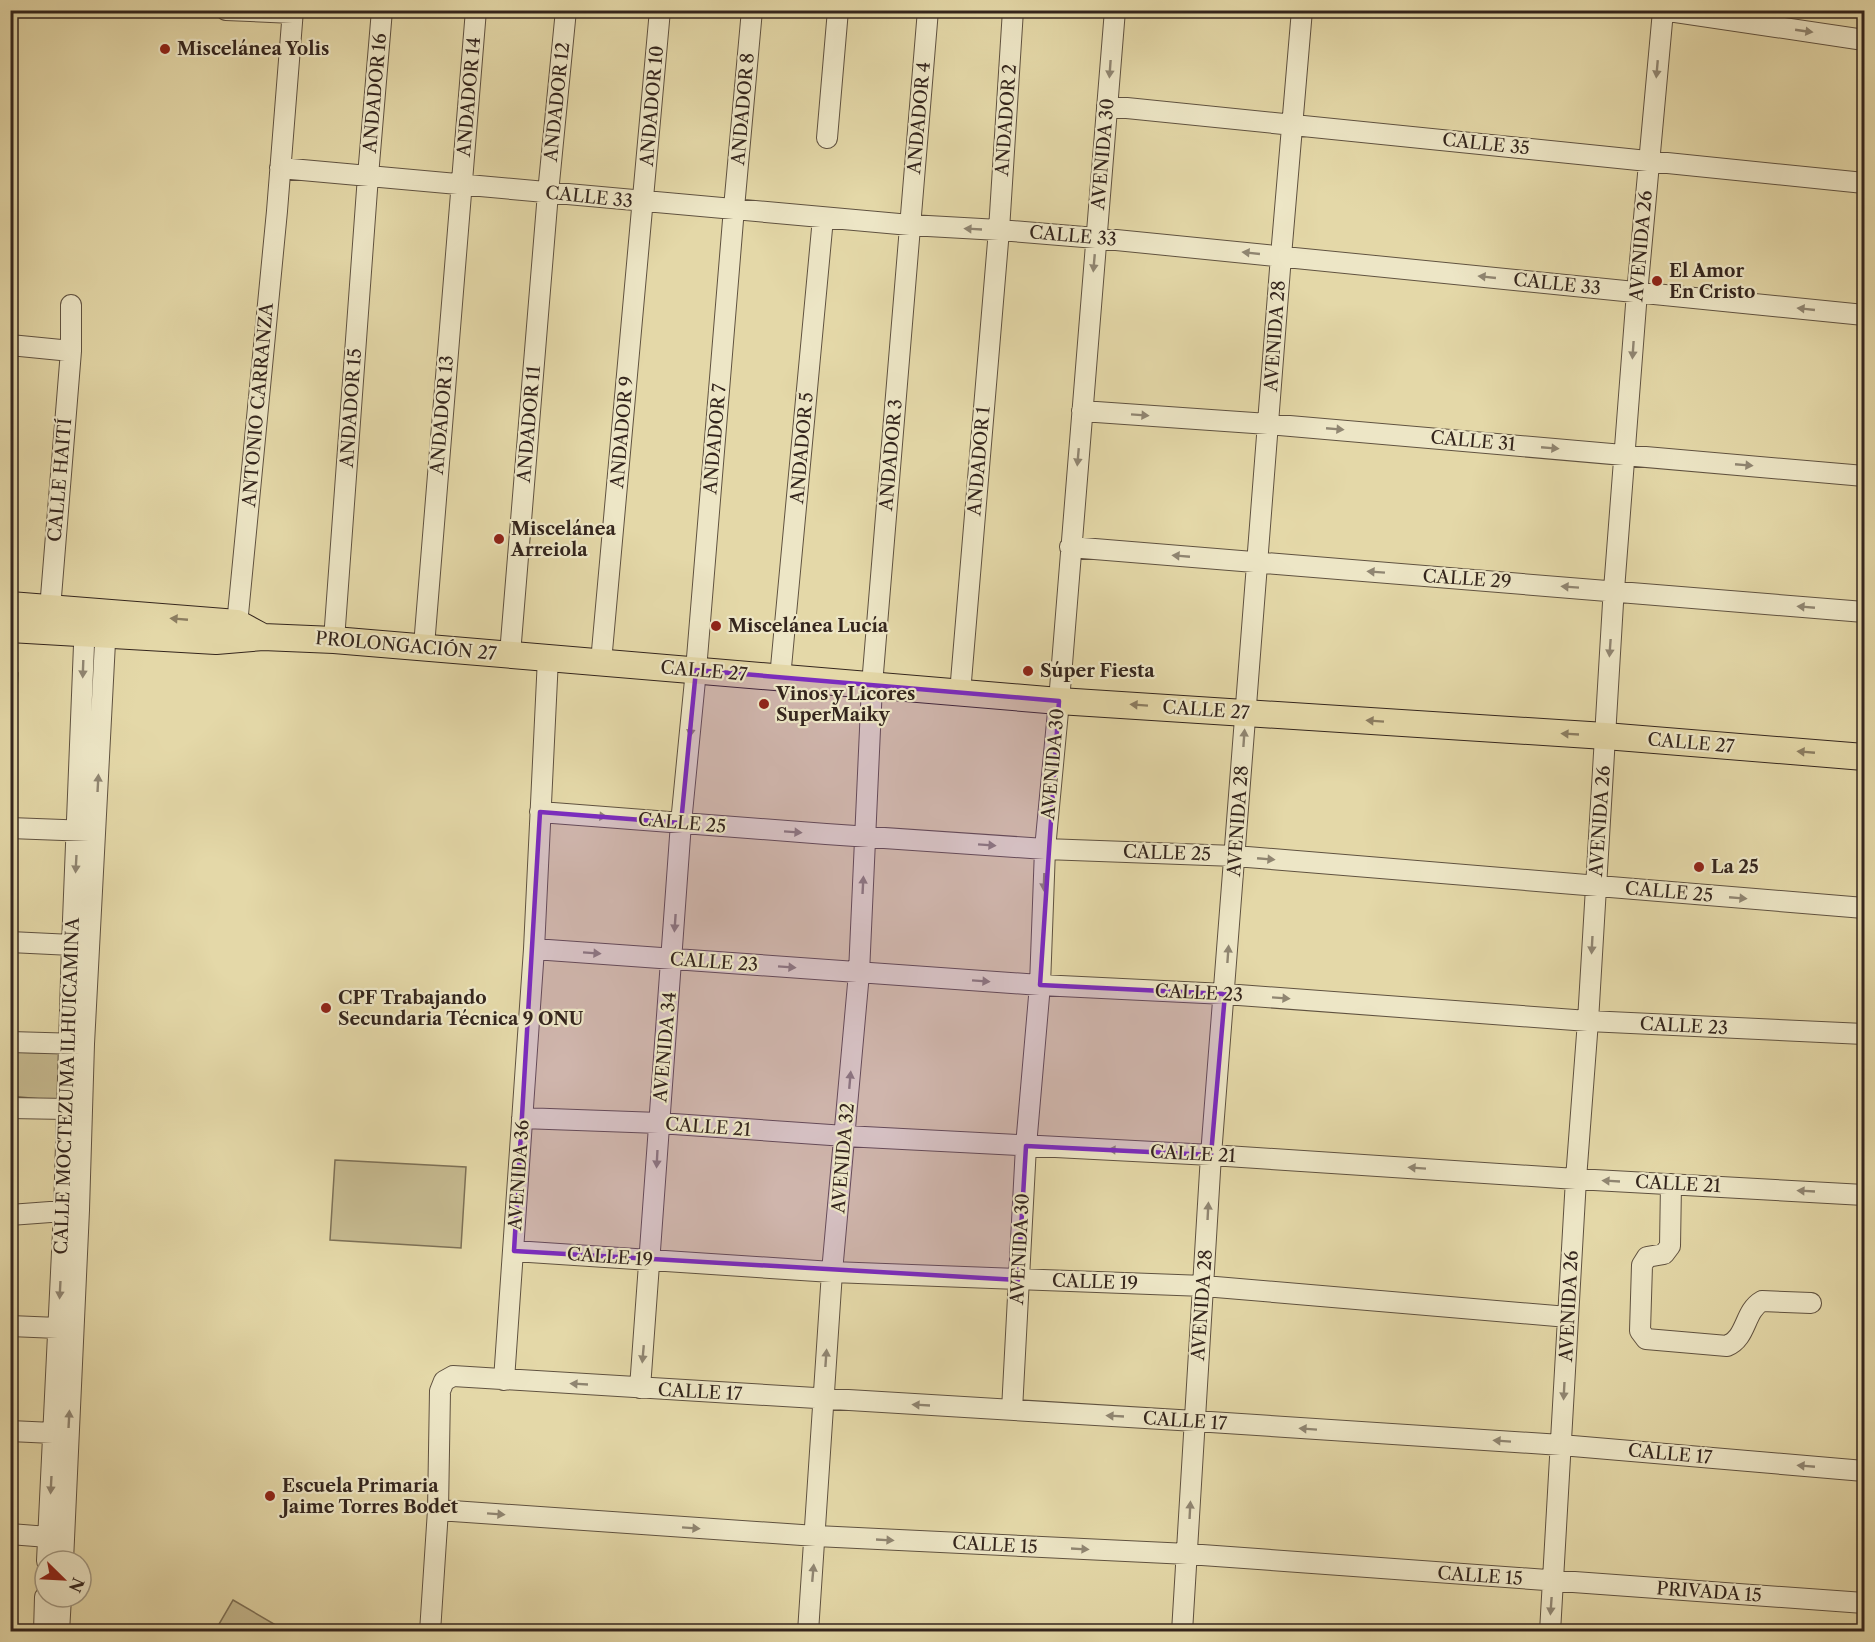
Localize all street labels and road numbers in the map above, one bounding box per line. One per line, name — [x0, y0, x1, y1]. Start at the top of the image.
street label: ANDADOR 16 — [359, 32, 391, 155]
street label: ANDADOR 14 — [453, 36, 485, 159]
street label: ANDADOR 12 — [540, 41, 574, 164]
street label: ANDADOR 10 — [636, 45, 668, 168]
street label: ANDADOR 8 — [727, 52, 759, 167]
street label: ANDADOR 4 — [903, 61, 935, 176]
street label: ANDADOR 2 — [991, 63, 1021, 178]
street label: AVENIDA 30 — [1087, 97, 1119, 212]
street label: CALLE 35 — [1441, 128, 1531, 160]
street label: CALLE 33 — [544, 181, 634, 213]
street label: AVENIDA 26 — [1625, 190, 1657, 303]
street label: CALLE 33 — [1028, 221, 1118, 251]
street label: CALLE 33 — [1512, 268, 1602, 300]
street label: AVENIDA 28 — [1260, 280, 1290, 393]
street label: ANTONIO CARRANZA — [238, 301, 278, 509]
street label: ANDADOR 15 — [336, 348, 366, 469]
street label: ANDADOR 13 — [426, 354, 458, 477]
street label: ANDADOR 11 — [513, 364, 545, 484]
street label: ANDADOR 9 — [606, 375, 638, 490]
street label: ANDADOR 7 — [699, 383, 731, 496]
street label: ANDADOR 5 — [786, 391, 818, 506]
street label: ANDADOR 3 — [875, 398, 907, 513]
street label: ANDADOR 1 — [963, 405, 995, 518]
street label: CALLE HAITÍ — [43, 417, 76, 543]
street label: CALLE 31 — [1429, 426, 1517, 456]
street label: CALLE 29 — [1422, 565, 1512, 593]
street label: PROLONGACIÓN 27 — [314, 626, 498, 665]
street label: CALLE 27 — [660, 656, 749, 686]
street label: CALLE 27 — [1162, 696, 1250, 724]
street label: AVENIDA 30 — [1037, 707, 1069, 822]
street label: CALLE 27 — [1647, 728, 1736, 758]
street label: AVENIDA 28 — [1223, 765, 1253, 878]
street label: AVENIDA 26 — [1585, 765, 1615, 878]
street label: CALLE 25 — [637, 808, 727, 838]
street label: CALLE 25 — [1123, 840, 1211, 866]
street label: CALLE 25 — [1624, 877, 1714, 907]
street label: CALLE MOCTEZUMA ILHUICAMINA — [50, 916, 84, 1255]
street label: CALLE 23 — [669, 948, 759, 976]
street label: CALLE 23 — [1154, 980, 1244, 1006]
street label: AVENIDA 34 — [649, 991, 681, 1104]
street label: CALLE 23 — [1639, 1013, 1729, 1039]
street label: AVENIDA 32 — [827, 1102, 859, 1215]
street label: CALLE 21 — [664, 1113, 752, 1141]
street label: AVENIDA 36 — [504, 1119, 534, 1232]
street label: CALLE 21 — [1150, 1141, 1237, 1167]
street label: CALLE 21 — [1635, 1171, 1722, 1197]
street label: AVENIDA 30 — [1006, 1193, 1034, 1306]
street label: CALLE 19 — [566, 1243, 654, 1271]
street label: AVENIDA 28 — [1187, 1249, 1217, 1362]
street label: AVENIDA 26 — [1555, 1250, 1583, 1363]
street label: CALLE 19 — [1052, 1270, 1138, 1294]
street label: CALLE 17 — [657, 1379, 743, 1405]
street label: CALLE 17 — [1142, 1407, 1228, 1435]
street label: CALLE 17 — [1627, 1439, 1713, 1469]
street label: CALLE 15 — [952, 1532, 1038, 1558]
street label: CALLE 15 — [1437, 1562, 1523, 1590]
street label: PRIVADA 15 — [1656, 1577, 1762, 1607]

